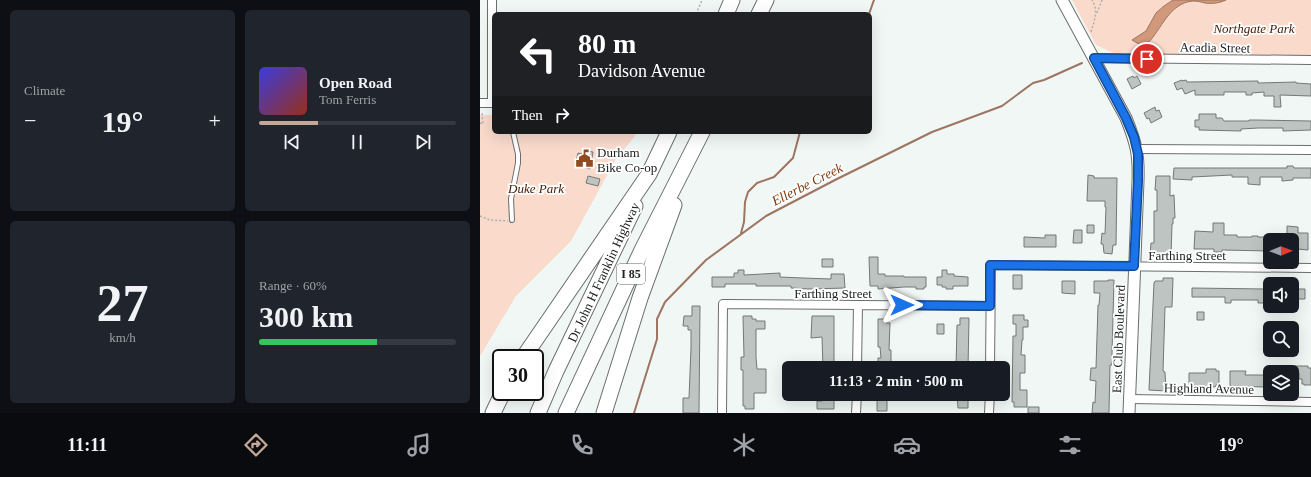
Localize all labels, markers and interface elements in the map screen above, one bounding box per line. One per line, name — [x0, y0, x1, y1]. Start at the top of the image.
park label: Northgate Park — [1212, 21, 1295, 36]
icon: left — [512, 28, 564, 80]
text: 80 m — [578, 28, 636, 59]
street label: Acadia Street — [1180, 39, 1251, 56]
pin — [1130, 42, 1164, 76]
icon: arrive — [1136, 48, 1158, 70]
text: Davidson Avenue — [578, 61, 705, 81]
text: Open Road — [319, 75, 392, 91]
text: Climate — [24, 83, 65, 98]
text: Tom Ferris — [319, 92, 376, 107]
icon: right — [551, 104, 573, 126]
text: 19° — [102, 105, 144, 138]
text: Then — [512, 107, 543, 123]
text: − — [24, 108, 36, 133]
text: + — [209, 108, 221, 133]
icon: previous — [281, 131, 303, 153]
icon: pause — [346, 131, 368, 153]
icon: next — [412, 131, 434, 153]
place label: Durham Bike Co-op — [597, 145, 657, 175]
public building icon: Durham Bike Co-op — [574, 149, 594, 169]
water label: Ellerbe Creek — [768, 160, 846, 209]
park label: Duke Park — [507, 181, 564, 196]
street label: Dr John H Franklin Highway — [564, 200, 643, 344]
north arrow — [1263, 233, 1299, 269]
map controls — [1263, 233, 1299, 401]
street label: Farthing Street — [1148, 248, 1226, 263]
road number: I 85 — [617, 264, 645, 284]
text: 27 — [97, 275, 149, 332]
button: sound — [1263, 277, 1299, 313]
text: Range · 60% — [259, 278, 327, 293]
position arrow — [881, 284, 923, 326]
street label: East Club Boulevard — [1109, 284, 1128, 393]
street label: Farthing Street — [794, 286, 872, 301]
text: 300 km — [259, 300, 353, 333]
button: search — [1263, 321, 1299, 357]
text: km/h — [109, 330, 136, 345]
speed limit sign: 30 — [492, 349, 544, 401]
button: layers — [1263, 365, 1299, 401]
text: 11:13 · 2 min · 500 m — [829, 373, 963, 389]
street label: Highland Avenue — [1164, 380, 1255, 397]
icon: directions — [242, 431, 270, 459]
icon: music — [405, 431, 433, 459]
icon: phone — [568, 431, 596, 459]
icon: climate — [730, 431, 758, 459]
icon: car — [893, 431, 921, 459]
icon: filters — [1056, 431, 1084, 459]
text: 11:11 — [67, 435, 107, 455]
text: 19° — [1218, 435, 1244, 455]

